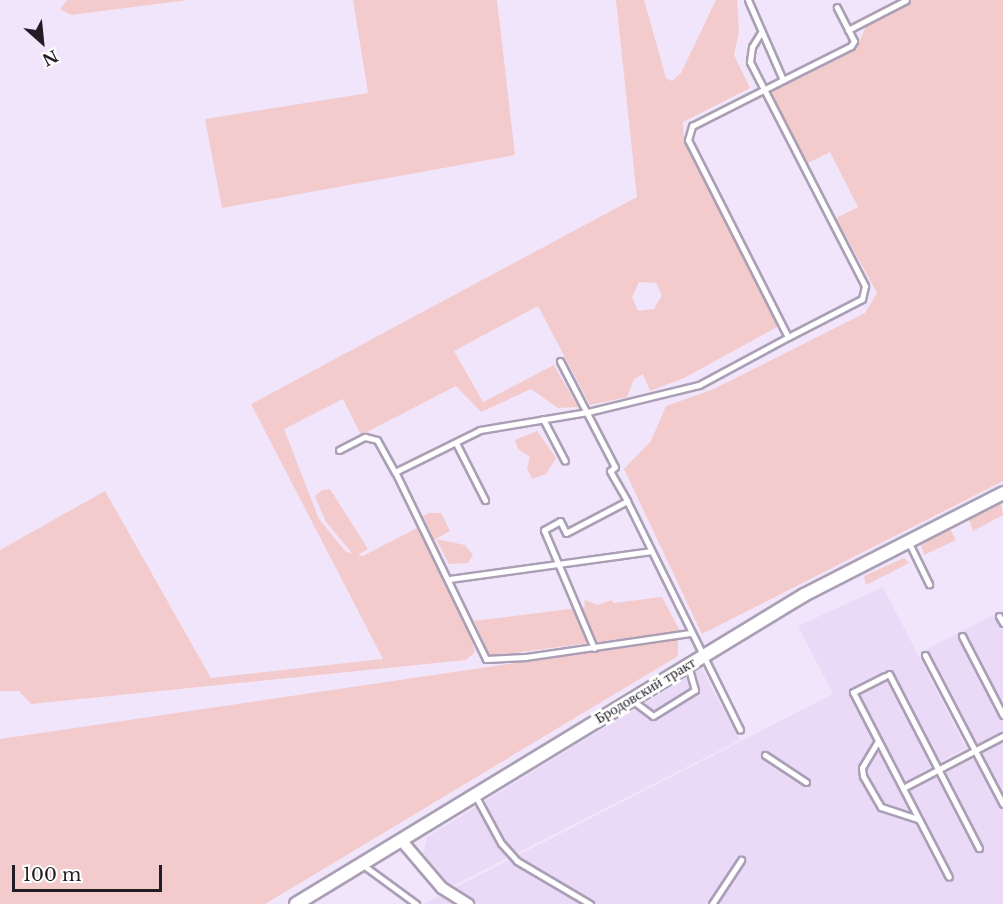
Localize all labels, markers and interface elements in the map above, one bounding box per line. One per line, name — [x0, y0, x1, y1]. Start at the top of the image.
north arrow — [12, 12, 72, 72]
text: N — [39, 46, 61, 70]
street label: Бродовский тракт — [591, 653, 699, 727]
scale bar — [15, 853, 165, 891]
text: 100 m — [23, 864, 81, 886]

